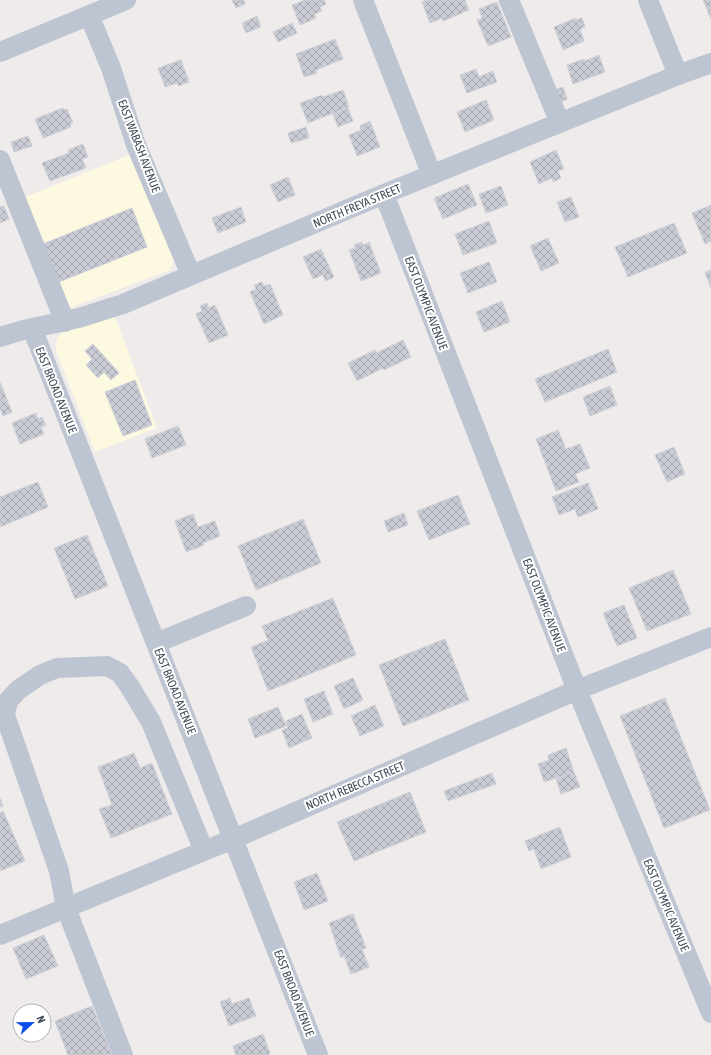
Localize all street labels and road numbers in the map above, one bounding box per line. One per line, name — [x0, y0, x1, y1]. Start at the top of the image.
street label: EAST WABASH AVENUE — [115, 98, 163, 194]
street label: NORTH FREYA STREET — [311, 181, 404, 231]
street label: EAST OLYMPIC AVENUE — [402, 254, 450, 352]
street label: EAST BROAD AVENUE — [32, 345, 80, 435]
street label: EAST OLYMPIC AVENUE — [520, 556, 568, 654]
street label: EAST BROAD AVENUE — [151, 646, 199, 736]
street label: NORTH REBECCA STREET — [304, 759, 407, 813]
street label: EAST OLYMPIC AVENUE — [640, 857, 692, 953]
street label: EAST BROAD AVENUE — [271, 948, 317, 1038]

